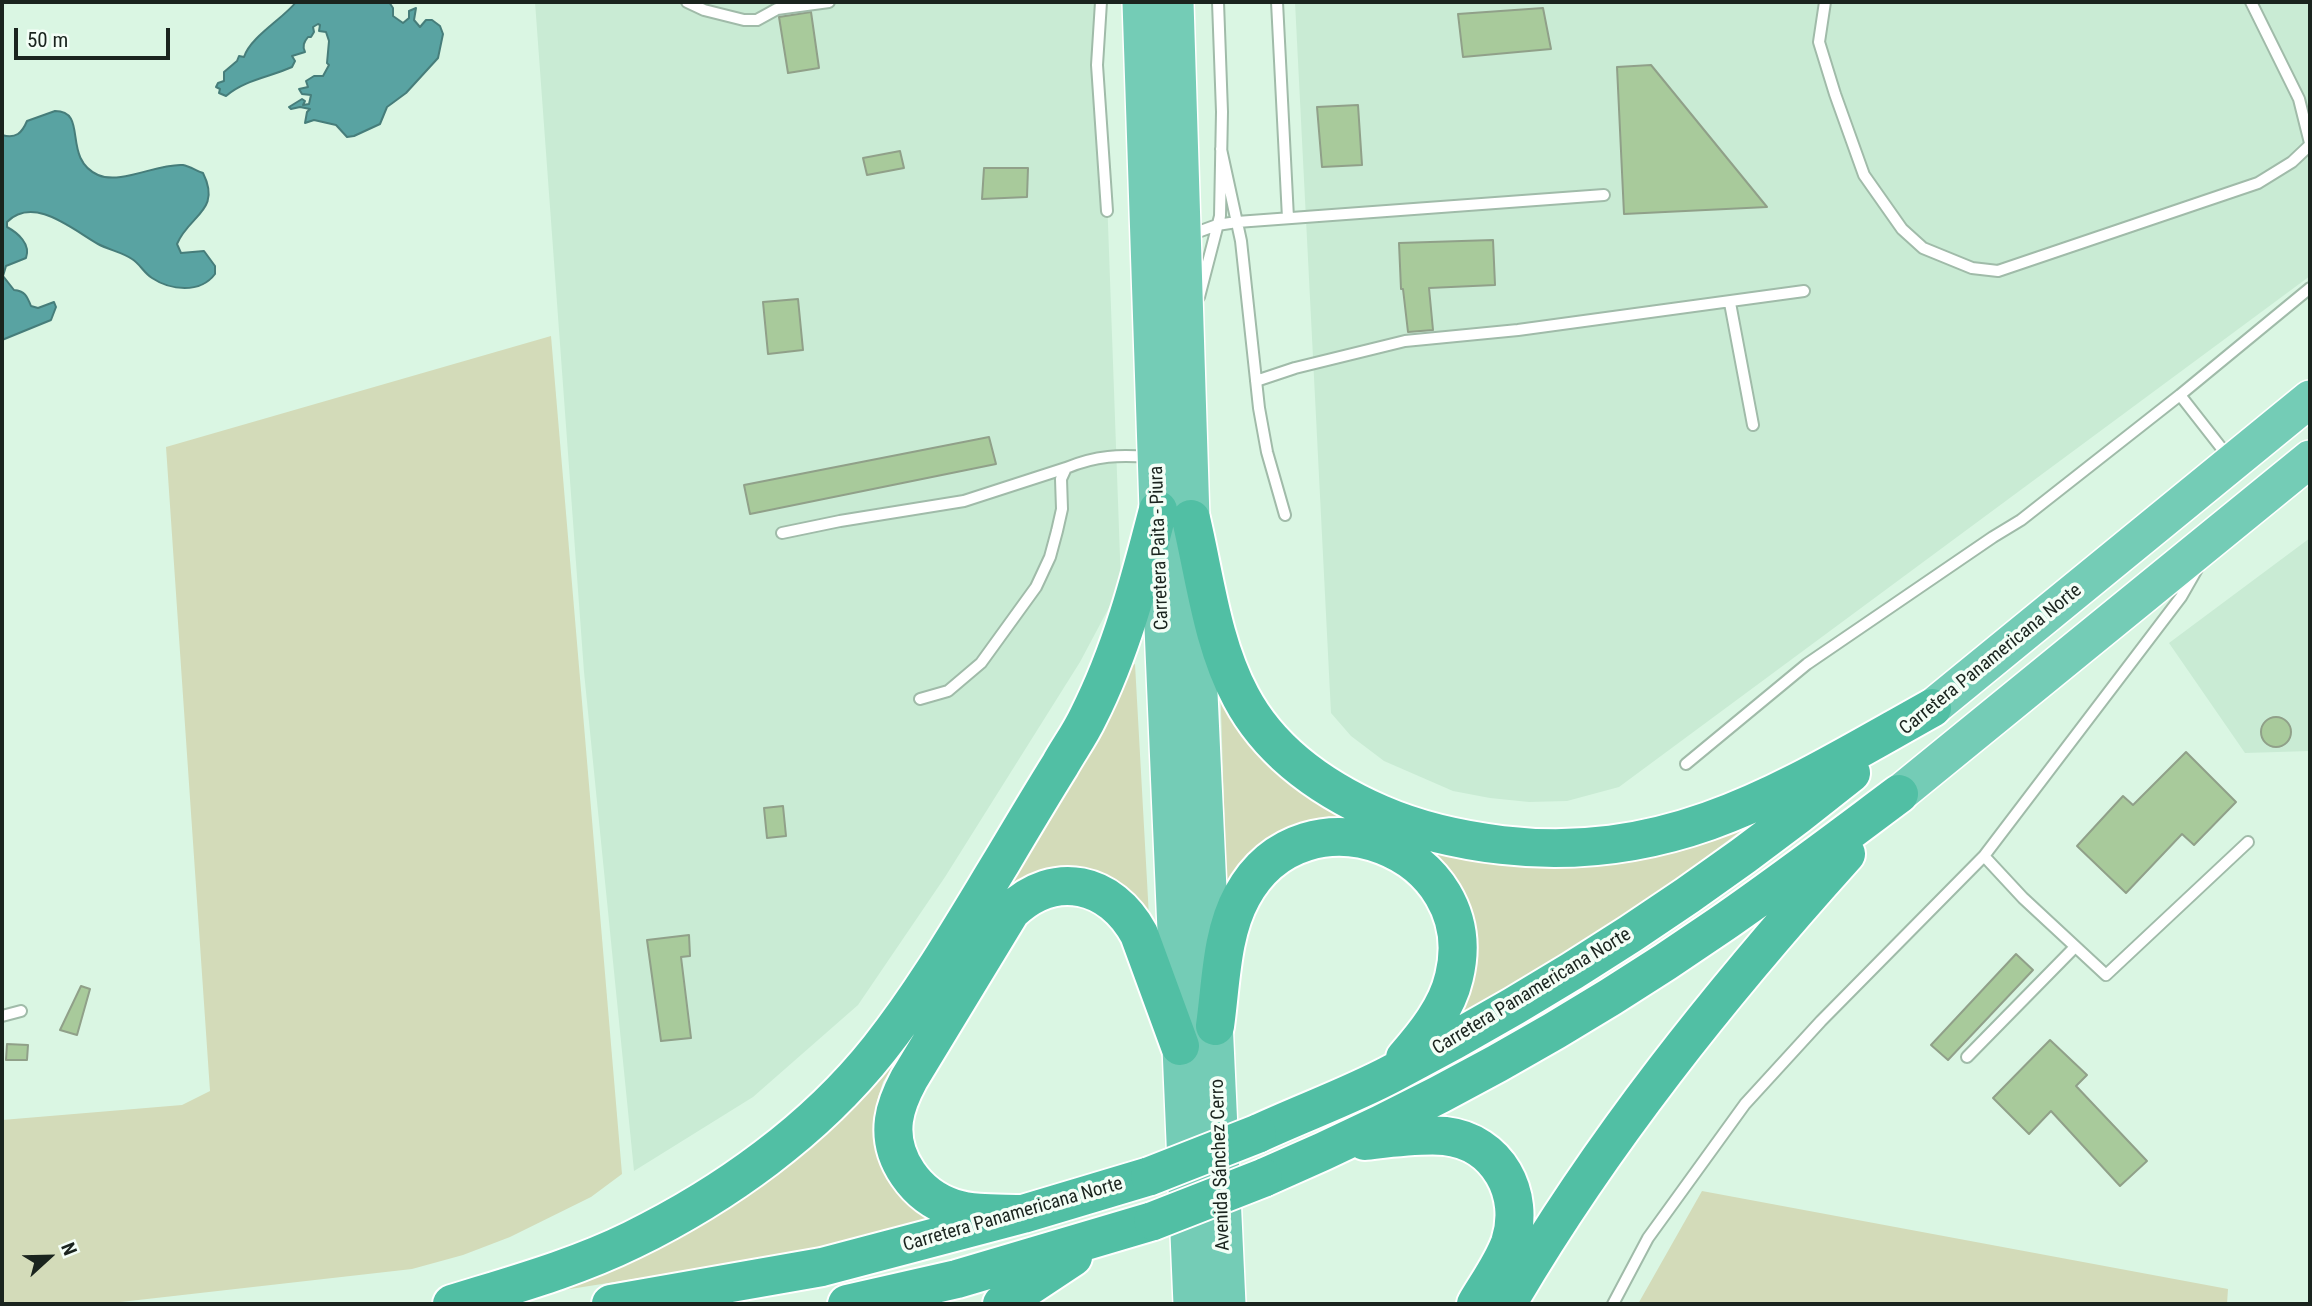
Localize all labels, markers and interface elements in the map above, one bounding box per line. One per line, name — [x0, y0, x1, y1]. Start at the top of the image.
scale bar — [18, 14, 173, 58]
text: 50 m — [27, 28, 68, 52]
street label: Carretera Paita - Piura — [1146, 466, 1174, 630]
street label: Carretera Panamericana Norte — [1895, 580, 2087, 740]
street label: Carretera Panamericana Norte — [1429, 924, 1635, 1060]
street label: Avenida Sánchez Cerro — [1207, 1079, 1235, 1251]
street label: Carretera Panamericana Norte — [901, 1173, 1125, 1257]
north arrow — [14, 1222, 84, 1292]
text: N — [56, 1239, 82, 1259]

